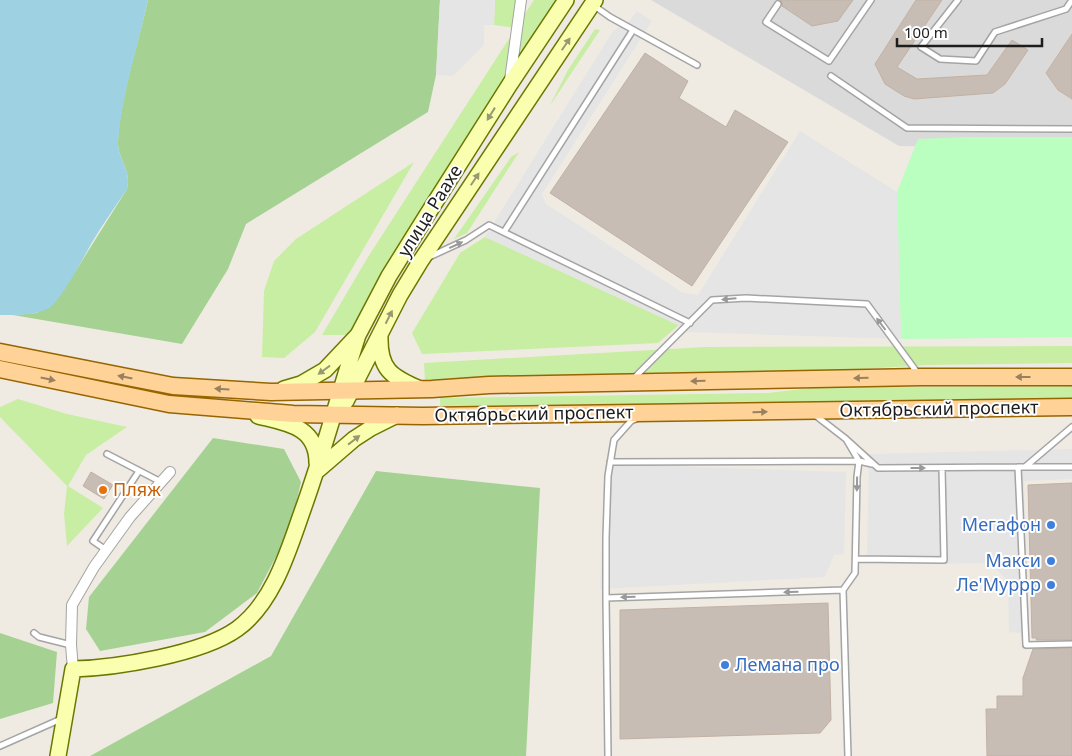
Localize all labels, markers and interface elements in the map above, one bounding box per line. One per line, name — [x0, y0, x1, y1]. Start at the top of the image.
scale bar — [897, 15, 1042, 47]
text: 100 m — [904, 22, 948, 42]
one-way arrow — [561, 37, 571, 51]
one-way arrow — [486, 107, 496, 120]
street label: улица Раахе — [391, 160, 467, 261]
one-way arrow — [471, 172, 480, 186]
one-way arrow — [449, 241, 463, 249]
one-way arrow — [720, 295, 736, 303]
one-way arrow — [385, 309, 393, 324]
one-way arrow — [876, 317, 886, 331]
one-way arrow — [317, 365, 331, 375]
one-way arrow — [117, 373, 132, 381]
one-way arrow — [1015, 373, 1031, 381]
one-way arrow — [853, 374, 869, 382]
one-way arrow — [40, 375, 55, 383]
one-way arrow — [690, 377, 706, 385]
one-way arrow — [214, 385, 230, 393]
street label: Октябрьский проспект — [839, 394, 1039, 422]
street label: Октябрьский проспект — [434, 399, 634, 427]
one-way arrow — [753, 408, 769, 416]
one-way arrow — [347, 435, 361, 445]
one-way arrow — [911, 464, 927, 472]
one-way arrow — [853, 476, 861, 492]
place label: Пляж — [113, 477, 161, 501]
marker: Пляж — [97, 484, 109, 496]
place label: Мегафон — [962, 512, 1041, 536]
marker: Мегафон — [1045, 519, 1057, 531]
place label: Макси — [985, 548, 1041, 572]
marker: Макси — [1045, 555, 1057, 567]
place label: Ле'Муррр — [956, 572, 1041, 596]
marker: Ле'Муррр — [1045, 579, 1057, 591]
one-way arrow — [782, 588, 798, 596]
one-way arrow — [620, 593, 636, 601]
place label: Лемана про — [735, 652, 840, 676]
marker: Лемана про — [719, 659, 731, 671]

